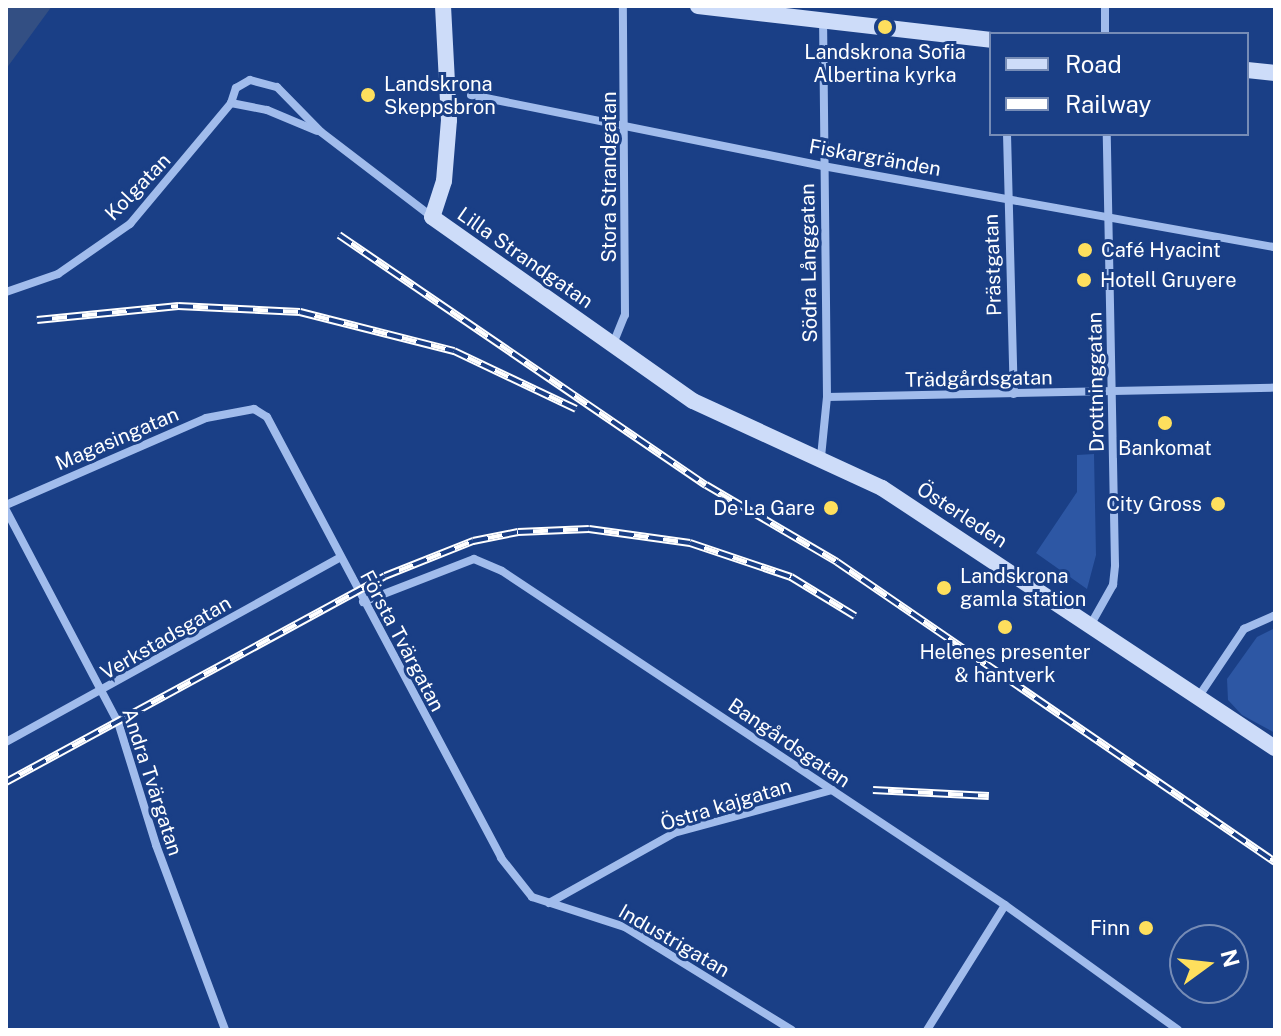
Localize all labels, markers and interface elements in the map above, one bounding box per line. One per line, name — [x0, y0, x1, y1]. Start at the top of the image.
marker: Landskrona Sofia Albertina kyrka — [876, 18, 894, 36]
legend — [989, 32, 1249, 136]
place label: Landskrona Sofia Albertina kyrka — [804, 40, 966, 87]
text: Road — [1065, 50, 1122, 78]
place label: Landskrona Skeppsbron — [384, 72, 496, 119]
marker: Landskrona Skeppsbron — [359, 86, 377, 104]
text: Railway — [1065, 90, 1151, 118]
street label: Stora Strandgatan — [597, 91, 621, 263]
street label: Fiskargränden — [807, 135, 943, 181]
street label: Kolgatan — [100, 149, 176, 225]
street label: Södra Långgatan — [796, 183, 822, 343]
street label: Lilla Strandgatan — [453, 202, 597, 314]
street label: Prästgatan — [979, 214, 1007, 316]
place label: Café Hyacint — [1101, 238, 1221, 262]
marker: Café Hyacint — [1076, 241, 1094, 259]
place label: Hotell Gruyere — [1100, 268, 1236, 292]
marker: Hotell Gruyere — [1075, 271, 1093, 289]
street label: Drottninggatan — [1083, 312, 1109, 452]
street label: Trädgårdsgatan — [905, 366, 1053, 392]
street label: Magasingatan — [52, 402, 182, 476]
marker: Bankomat — [1156, 414, 1174, 432]
place label: Bankomat — [1118, 436, 1212, 460]
street label: Österleden — [912, 477, 1012, 553]
place label: City Gross — [1106, 492, 1202, 516]
marker: City Gross — [1209, 495, 1227, 513]
place label: De La Gare — [713, 496, 815, 520]
marker: De La Gare — [822, 499, 840, 517]
place label: Landskrona gamla station — [960, 564, 1086, 611]
street label: Första Tvärgatan — [355, 566, 449, 716]
marker: Landskrona gamla station — [935, 579, 953, 597]
street label: Verkstadsgatan — [97, 591, 235, 685]
marker: Helenes presenter & hantverk — [996, 618, 1014, 636]
place label: Helenes presenter & hantverk — [919, 640, 1091, 687]
street label: Bangårdsgatan — [723, 693, 855, 793]
street label: Andra Tvärgatan — [117, 705, 187, 859]
street label: Östra kajgatan — [657, 774, 795, 836]
street label: Industrigatan — [614, 900, 734, 982]
place label: Finn — [1090, 916, 1130, 940]
marker: Finn — [1137, 919, 1155, 937]
north arrow — [1169, 924, 1249, 1004]
text: N — [1215, 947, 1245, 970]

